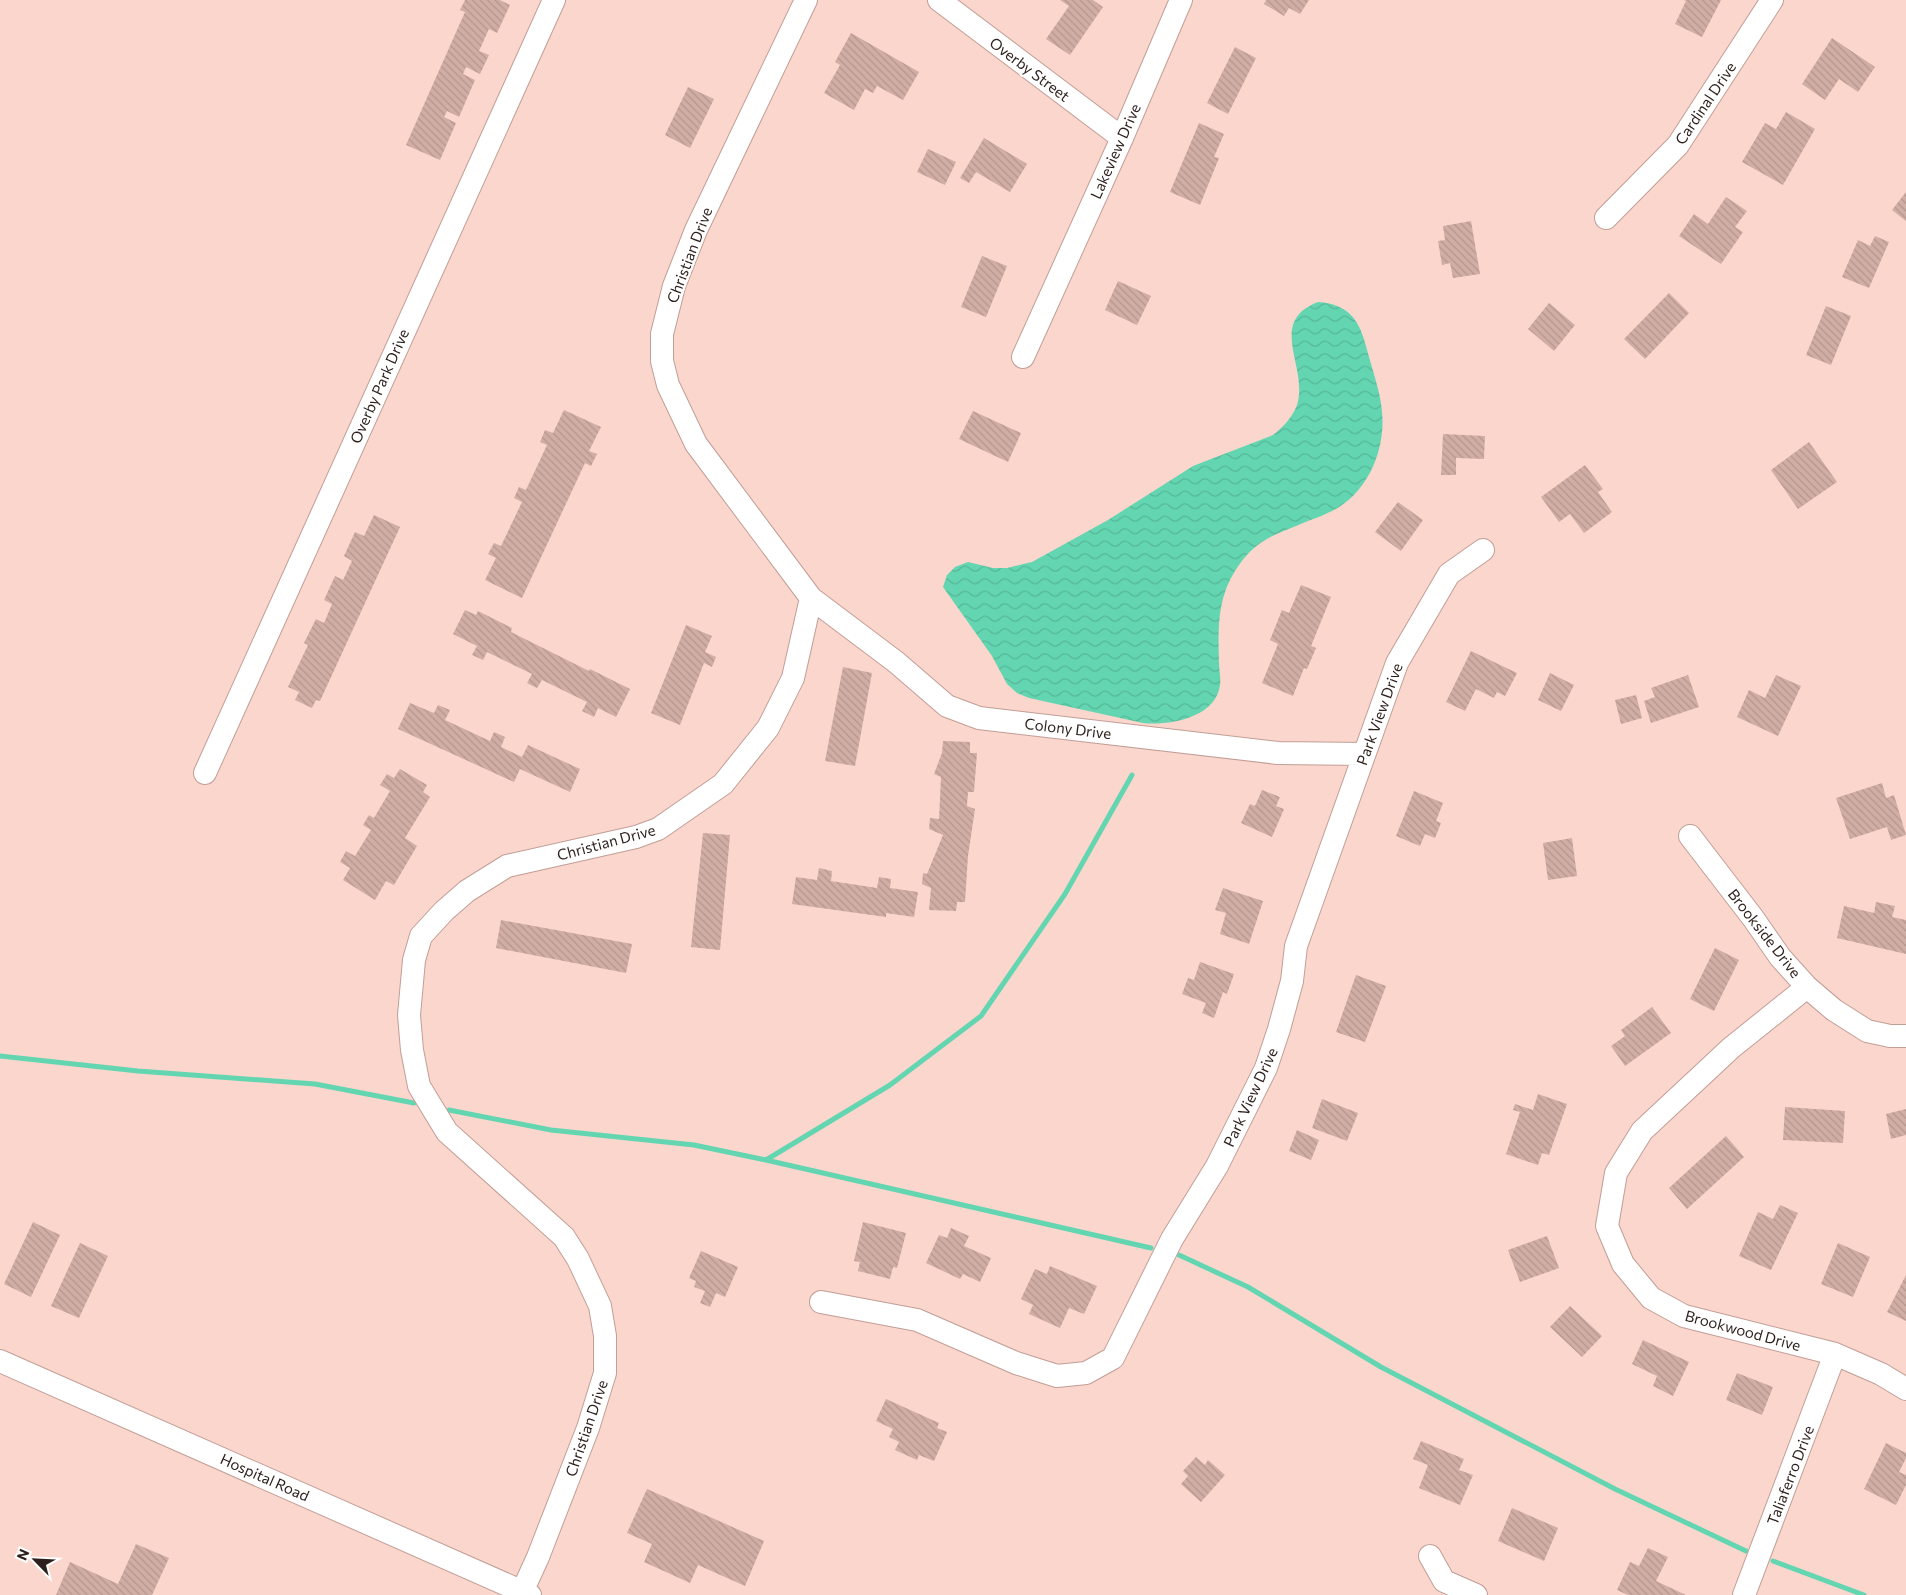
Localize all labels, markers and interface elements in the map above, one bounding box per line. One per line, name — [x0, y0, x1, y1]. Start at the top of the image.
street label: Overby Street — [987, 33, 1073, 105]
street label: Cardinal Drive — [1671, 58, 1739, 148]
street label: Lakeview Drive — [1086, 101, 1144, 201]
street label: Christian Drive — [662, 205, 716, 305]
street label: Overby Park Drive — [346, 326, 412, 446]
street label: Park View Drive — [1352, 660, 1406, 767]
street label: Colony Drive — [1024, 714, 1113, 742]
street label: Christian Drive — [555, 820, 657, 864]
street label: Brookside Drive — [1725, 885, 1805, 981]
street label: Park View Drive — [1219, 1045, 1281, 1149]
street label: Brookwood Drive — [1683, 1306, 1803, 1354]
street label: Christian Drive — [561, 1377, 611, 1479]
street label: Taliaferro Drive — [1763, 1423, 1817, 1527]
street label: Hospital Road — [218, 1449, 312, 1505]
north arrow — [10, 1535, 60, 1585]
text: N — [13, 1546, 33, 1563]

